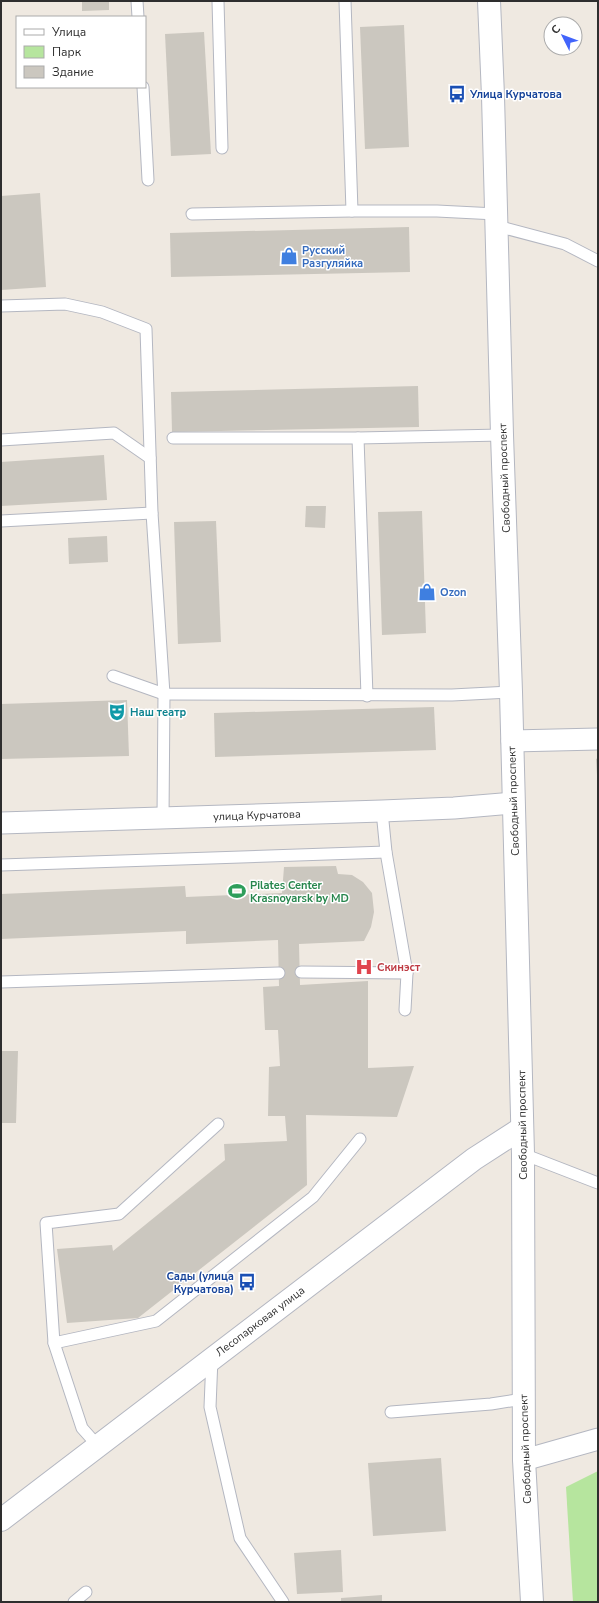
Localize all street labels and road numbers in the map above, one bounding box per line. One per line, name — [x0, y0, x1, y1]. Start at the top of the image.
street label: Свободный проспект — [495, 423, 514, 533]
street label: Свободный проспект — [504, 746, 523, 856]
street label: улица Курчатова — [213, 806, 301, 825]
street label: Свободный проспект — [514, 1070, 531, 1180]
street label: Лесопарковая улица — [213, 1283, 308, 1360]
street label: Свободный проспект — [516, 1394, 535, 1504]

